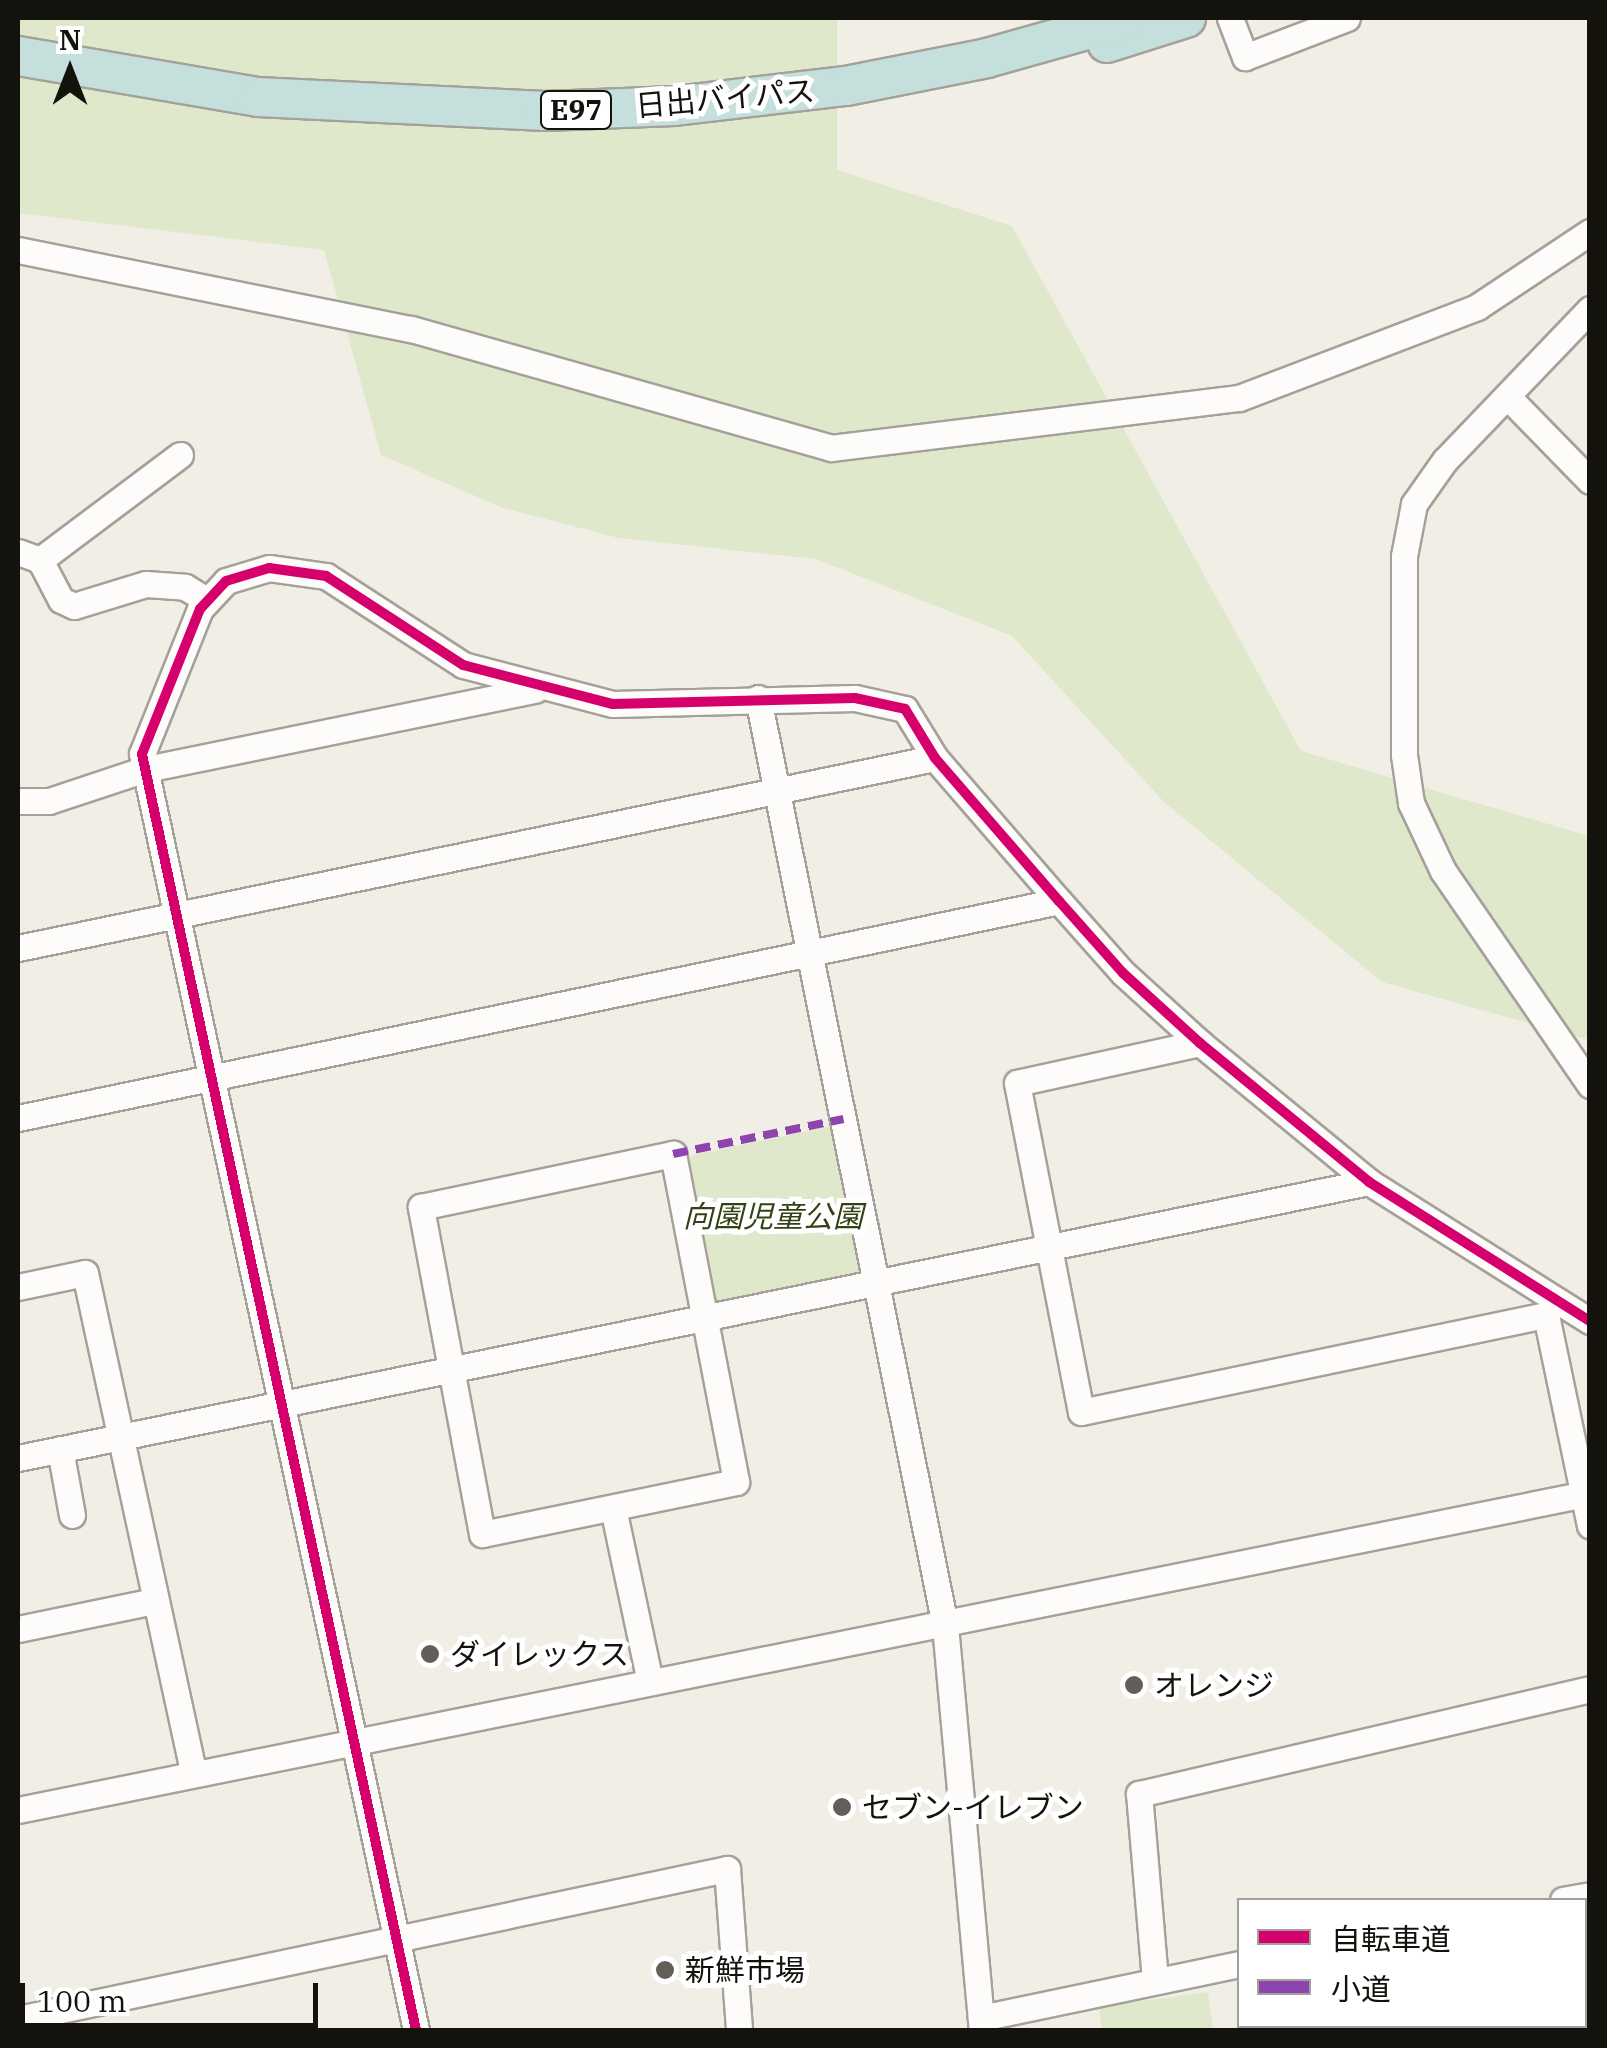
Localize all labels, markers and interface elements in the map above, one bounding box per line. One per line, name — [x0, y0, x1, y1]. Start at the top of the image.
north arrow — [20, 20, 120, 120]
text: N — [59, 21, 81, 58]
street label: 日出バイパス — [634, 72, 816, 124]
road number: E97 — [538, 87, 614, 133]
park label: 向園児童公園 — [683, 1198, 863, 1234]
place label: ダイレックス — [450, 1636, 630, 1672]
marker: ダイレックス — [419, 1643, 441, 1665]
place label: オレンジ — [1154, 1667, 1274, 1703]
marker: オレンジ — [1123, 1674, 1145, 1696]
place label: セブン-イレブン — [862, 1789, 1084, 1825]
marker: セブン-イレブン — [831, 1796, 853, 1818]
legend — [1237, 1898, 1587, 2028]
text: 自転車道 — [1331, 1919, 1451, 1958]
place label: 新鮮市場 — [685, 1952, 805, 1988]
marker: 新鮮市場 — [654, 1959, 676, 1981]
scale bar — [25, 1963, 322, 2025]
text: 小道 — [1331, 1969, 1391, 2008]
text: 100 m — [37, 1981, 127, 2020]

